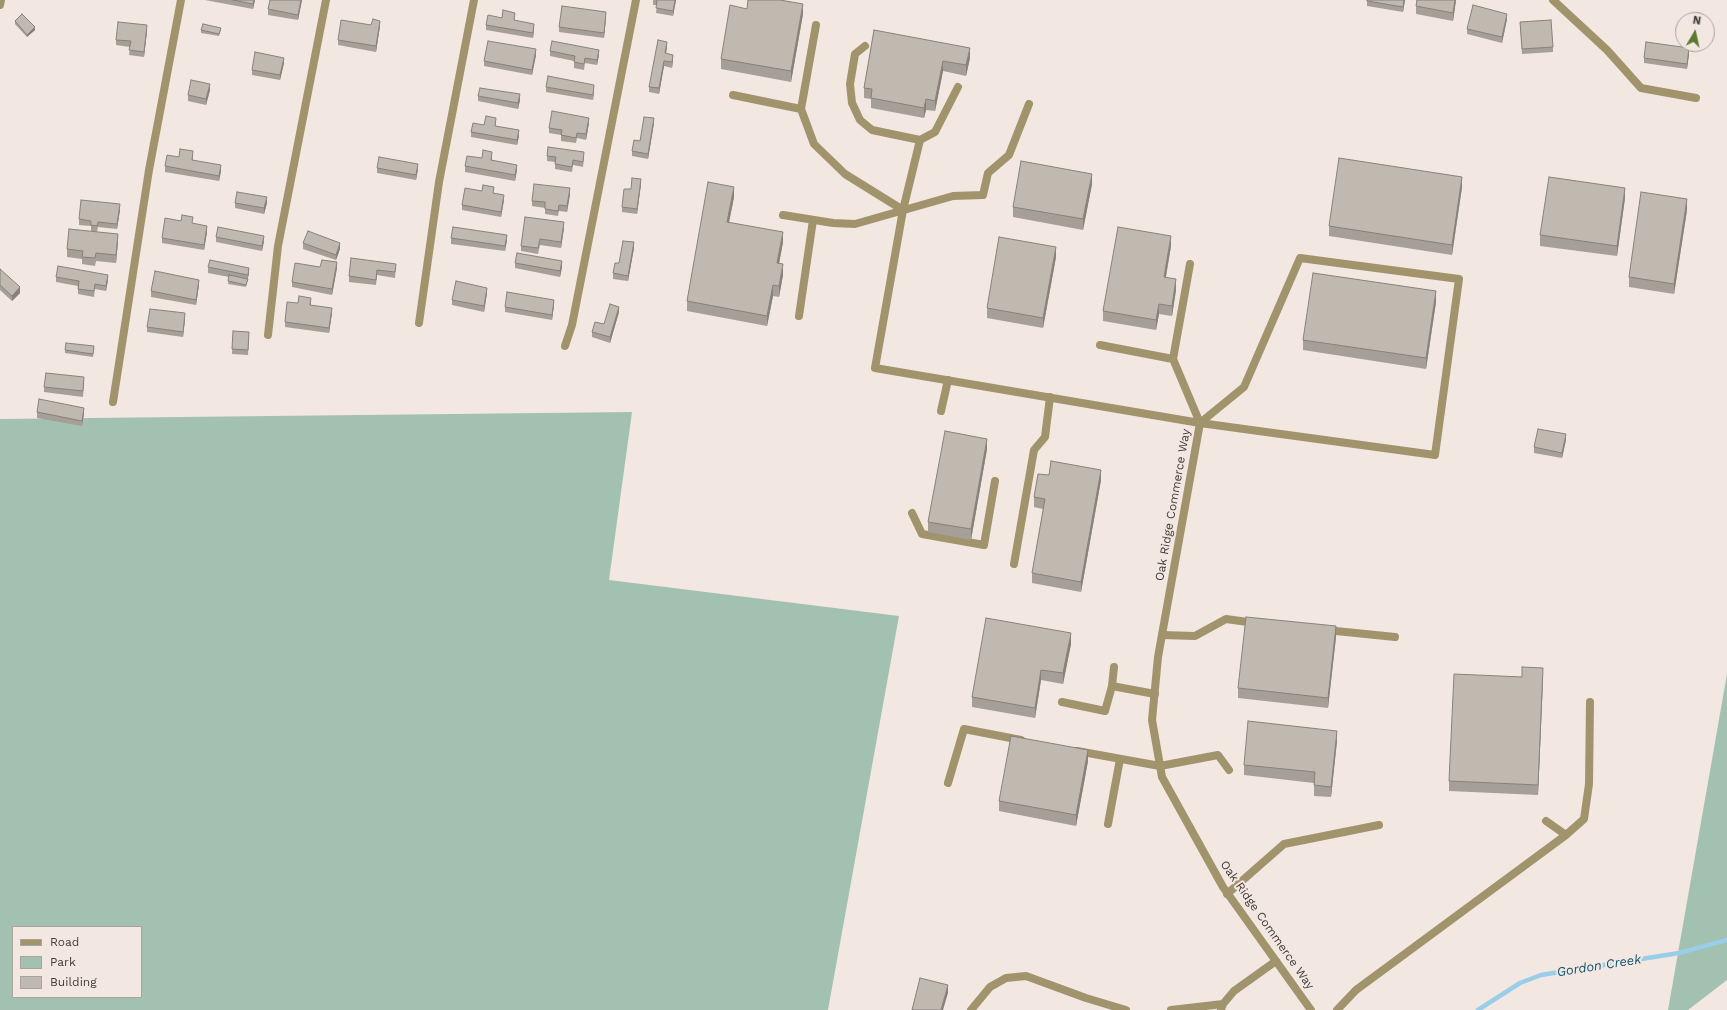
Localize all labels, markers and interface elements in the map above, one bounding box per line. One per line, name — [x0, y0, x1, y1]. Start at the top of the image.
north arrow — [1675, 12, 1715, 52]
text: N — [1692, 14, 1702, 28]
street label: Oak Ridge Commerce Way — [1153, 428, 1193, 582]
street label: Oak Ridge Commerce Way — [1217, 858, 1317, 992]
legend — [12, 926, 142, 998]
text: Road — [50, 935, 79, 949]
water label: Gordon Creek — [1556, 952, 1642, 980]
text: Park — [50, 955, 76, 969]
text: Building — [50, 975, 97, 989]

